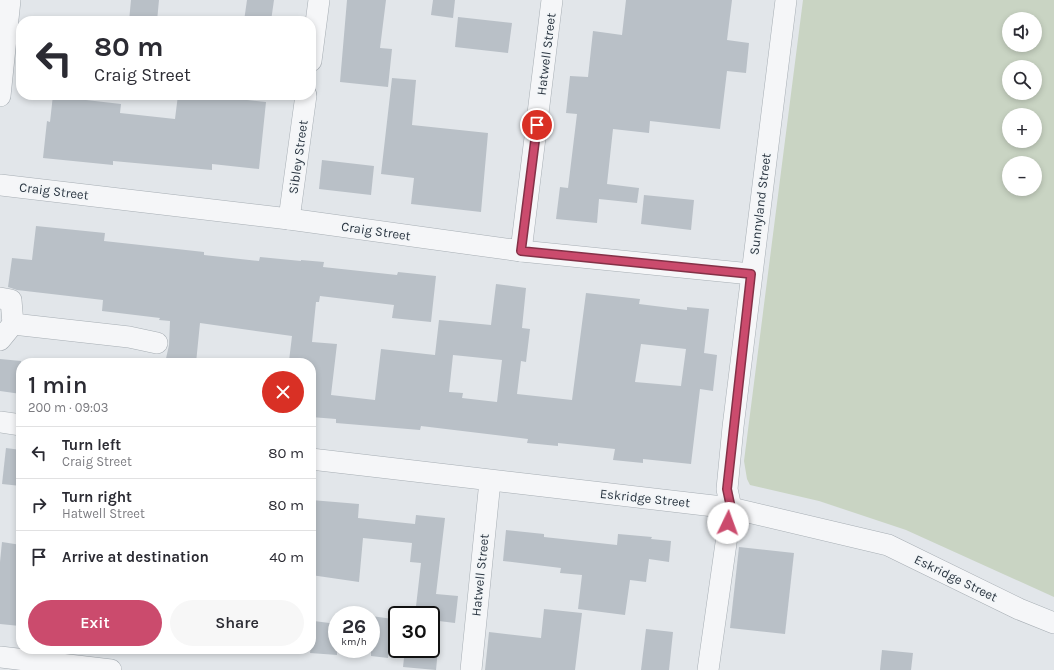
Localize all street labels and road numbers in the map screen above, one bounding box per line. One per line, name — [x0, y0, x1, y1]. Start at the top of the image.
street label: Hatwell Street — [534, 12, 559, 96]
street label: Sibley Street — [285, 119, 311, 195]
street label: Sunnyland Street — [746, 152, 774, 256]
street label: Craig Street — [18, 179, 90, 203]
street label: Craig Street — [340, 219, 412, 243]
street label: Eskridge Street — [599, 486, 691, 510]
street label: Hatwell Street — [468, 533, 492, 617]
street label: Eskridge Street — [912, 551, 1000, 605]

